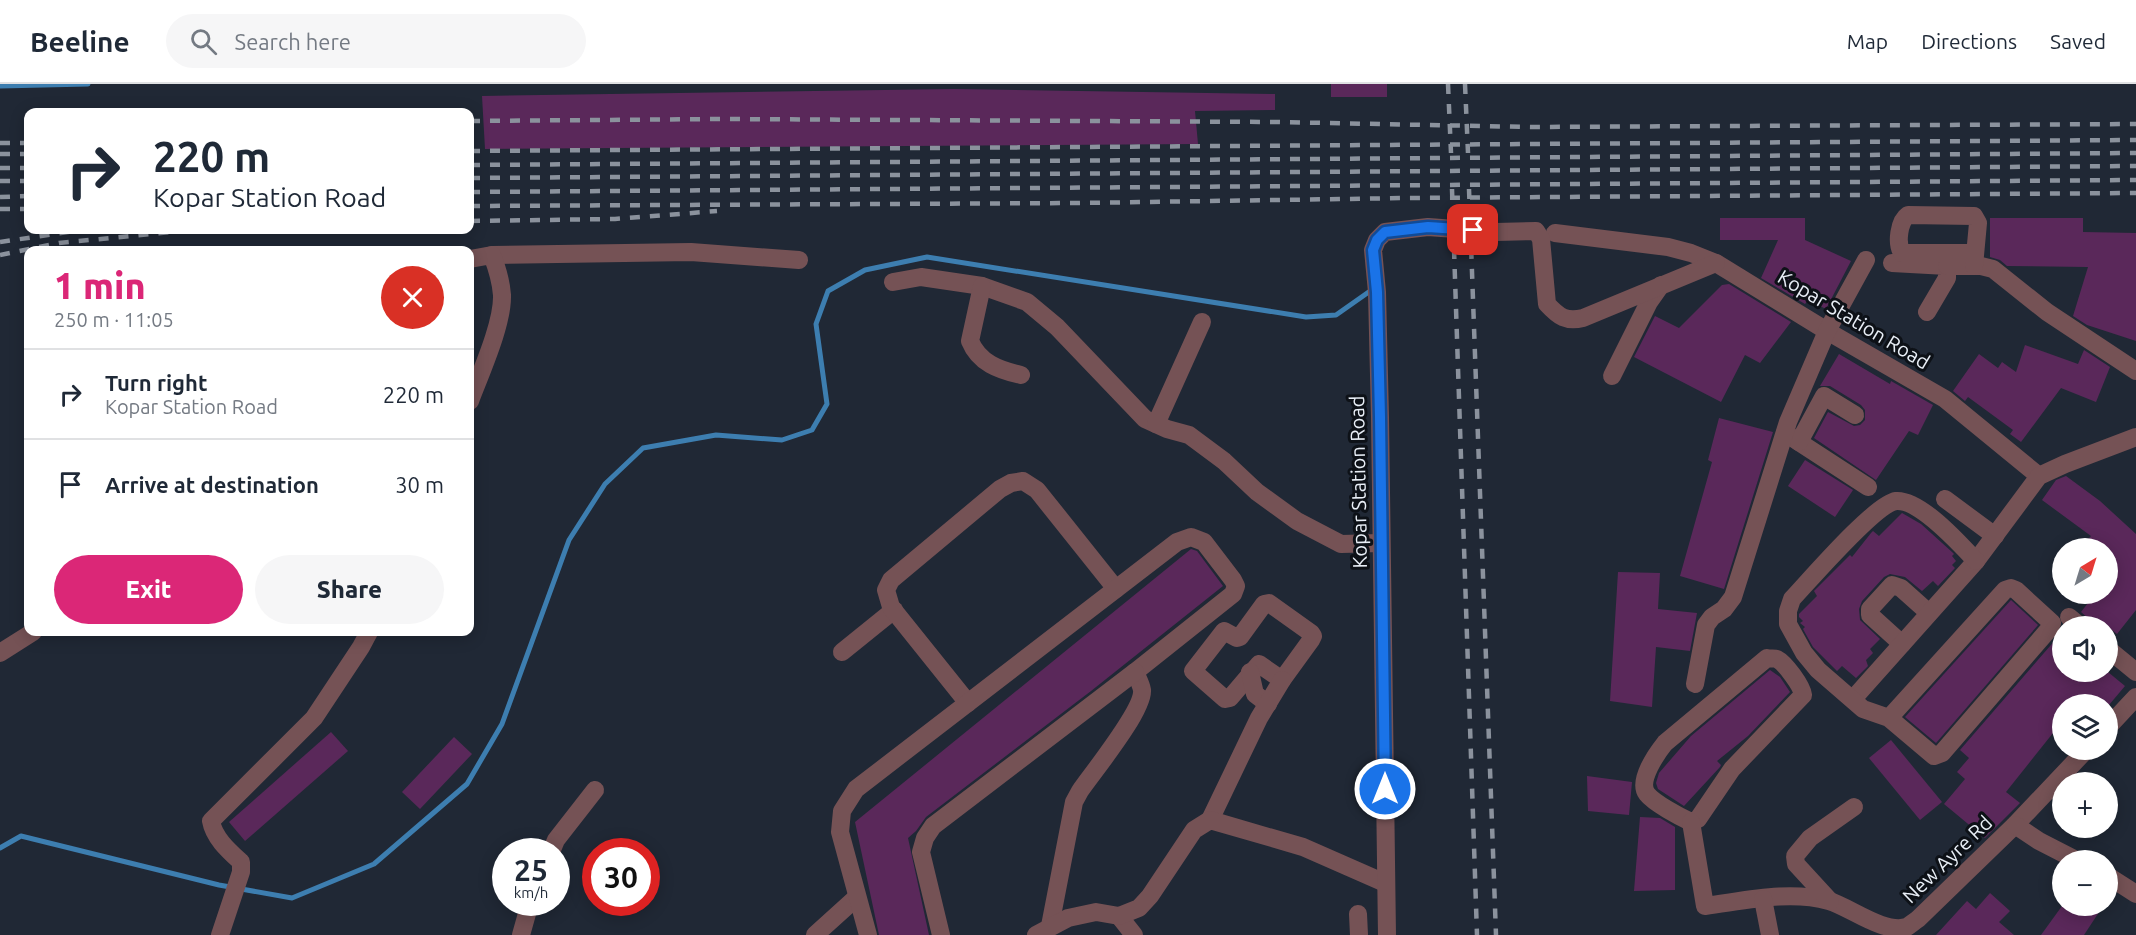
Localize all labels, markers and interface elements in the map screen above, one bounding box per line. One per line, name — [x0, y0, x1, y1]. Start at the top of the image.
search box — [166, 14, 586, 68]
icon: search — [187, 25, 220, 58]
text: Beeline — [30, 26, 130, 57]
text: Search here — [235, 29, 351, 54]
text: Map — [1847, 29, 1888, 53]
text: Directions — [1921, 29, 2017, 53]
text: Saved — [2050, 29, 2106, 53]
icon: right — [54, 132, 132, 210]
text: 220 m — [153, 133, 270, 180]
text: Kopar Station Road — [153, 182, 386, 212]
pin — [1447, 204, 1498, 255]
icon: arrive — [1456, 213, 1489, 246]
text: 1 min — [54, 265, 146, 306]
street label: Kopar Station Road — [1774, 265, 1934, 373]
button: close — [381, 266, 444, 329]
text: 250 m · 11:05 — [54, 308, 174, 331]
text: Turn right — [105, 370, 207, 395]
icon: right — [54, 378, 87, 411]
text: 220 m — [383, 382, 444, 407]
text: Kopar Station Road — [105, 395, 278, 418]
street label: Kopar Station Road — [1345, 395, 1371, 569]
icon: arrive — [54, 468, 87, 501]
text: Arrive at destination — [105, 472, 319, 497]
text: 30 m — [395, 472, 444, 497]
north arrow — [2052, 538, 2118, 604]
map controls — [2052, 538, 2118, 916]
button: Exit — [54, 555, 243, 624]
button: Share — [255, 555, 444, 624]
button: sound — [2052, 616, 2118, 682]
button: layers — [2052, 694, 2118, 760]
position arrow — [1353, 757, 1417, 821]
button: + — [2052, 772, 2118, 838]
street label: New Ayre Rd — [1898, 811, 1996, 907]
speed limit sign: 30 — [582, 838, 660, 916]
button: − — [2052, 850, 2118, 916]
text: 25 — [514, 853, 548, 887]
text: km/h — [514, 884, 548, 901]

